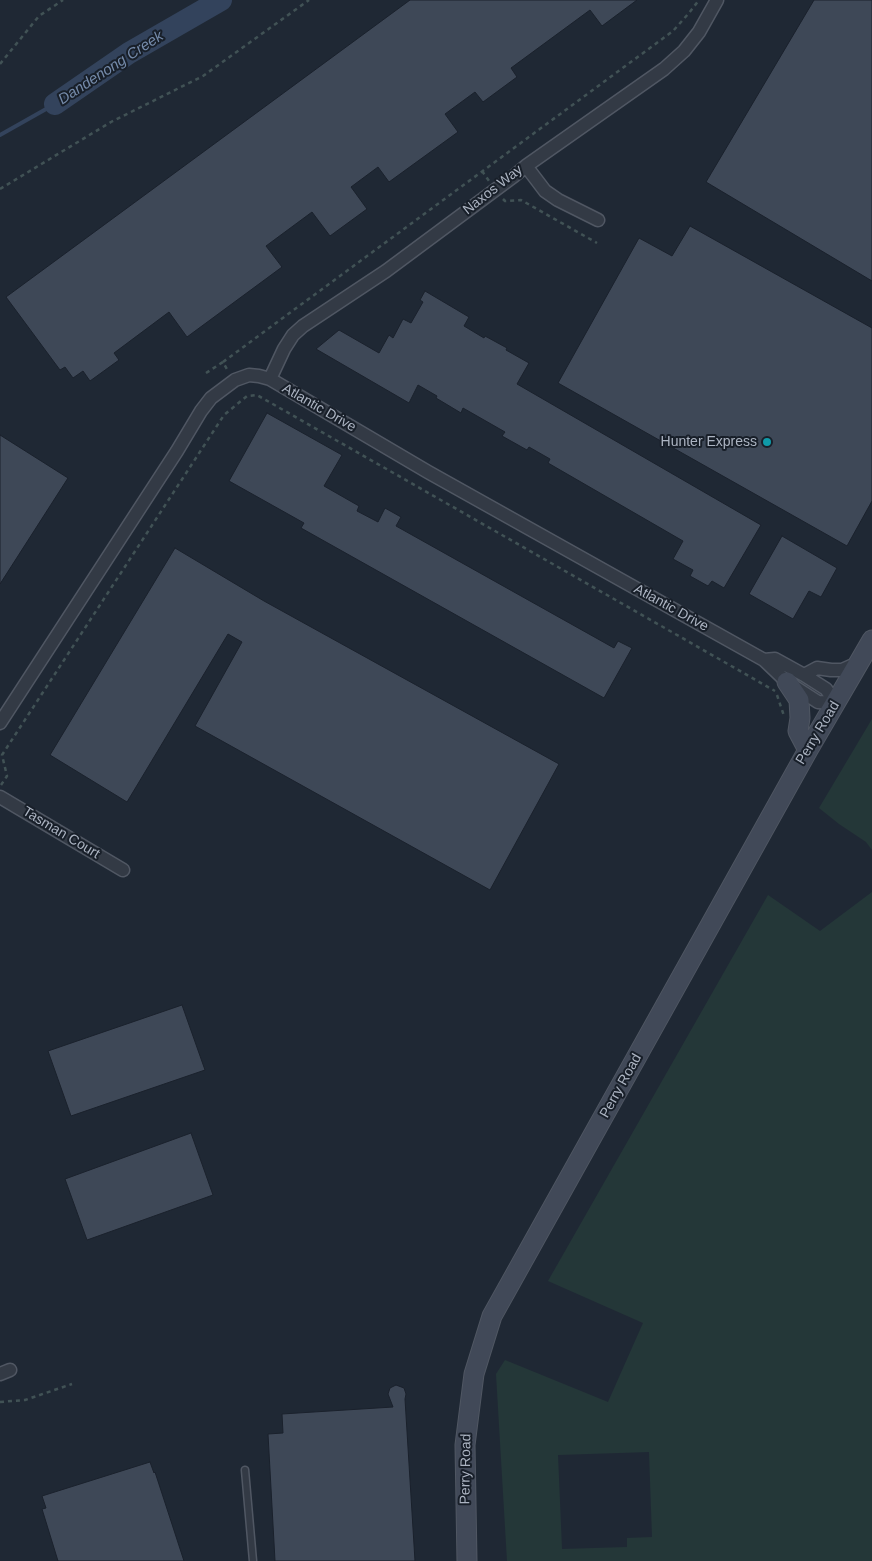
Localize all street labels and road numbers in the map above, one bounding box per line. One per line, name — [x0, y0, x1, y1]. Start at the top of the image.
street label: Naxos Way — [460, 162, 526, 218]
street label: Atlantic Drive — [279, 380, 359, 436]
street label: Atlantic Drive — [631, 581, 711, 635]
street label: Perry Road — [793, 698, 843, 768]
street label: Tasman Court — [19, 803, 103, 863]
street label: Perry Road — [596, 1051, 646, 1121]
street label: Perry Road — [457, 1433, 475, 1505]

